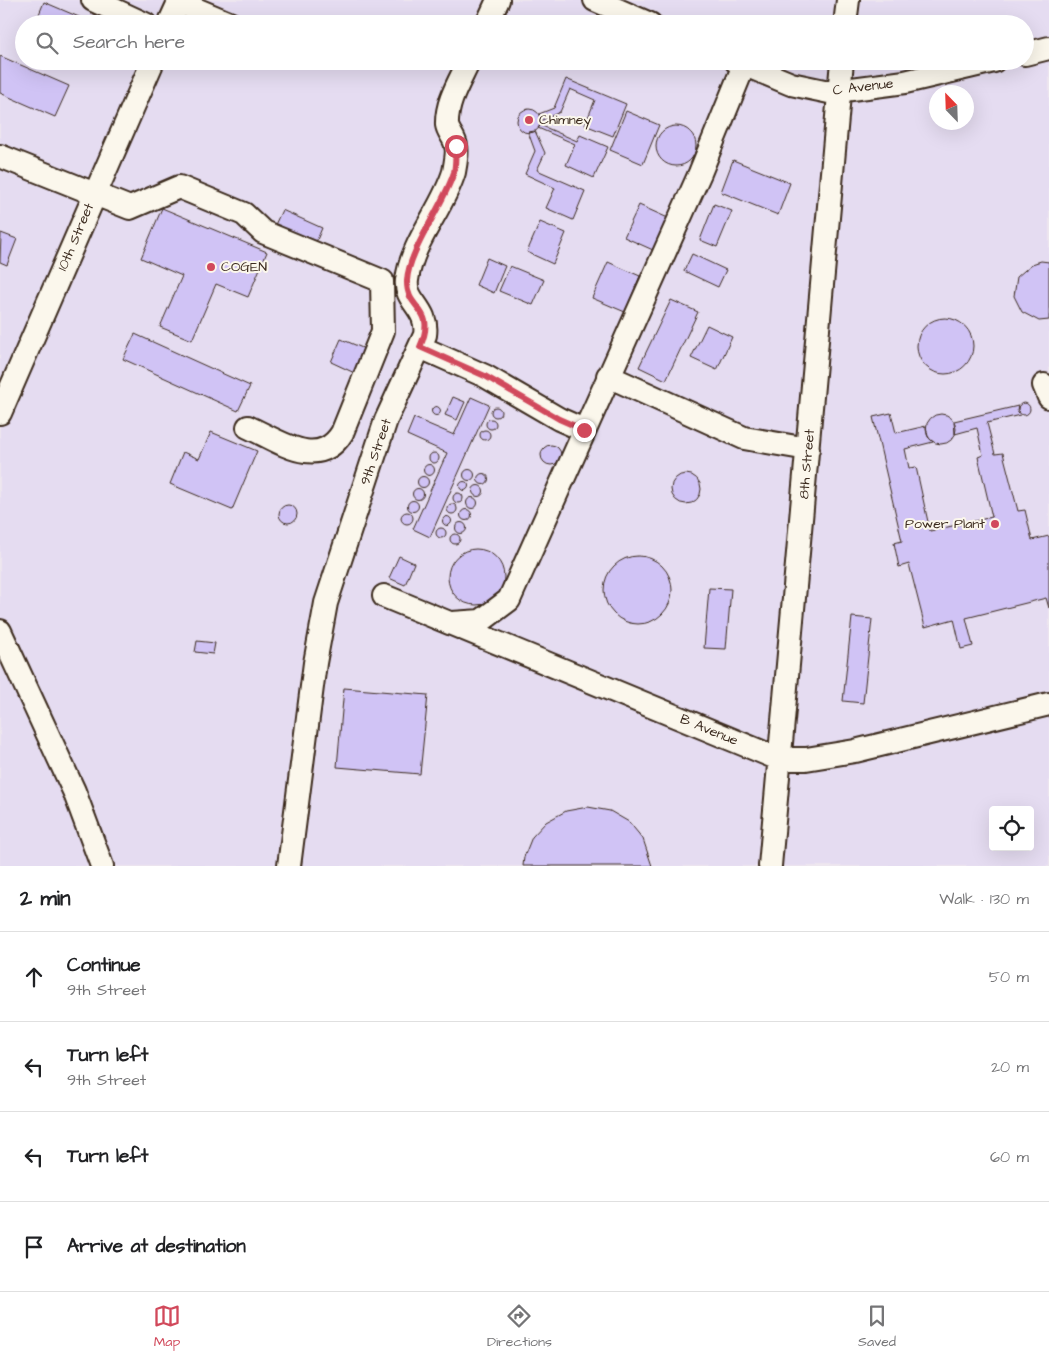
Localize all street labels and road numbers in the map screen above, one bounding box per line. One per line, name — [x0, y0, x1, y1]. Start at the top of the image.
street label: C Avenue — [832, 73, 895, 101]
street label: 10th Street — [53, 200, 99, 274]
street label: 9th Street — [355, 416, 397, 488]
street label: 8th Street — [794, 428, 820, 500]
street label: B Avenue — [677, 709, 741, 751]

